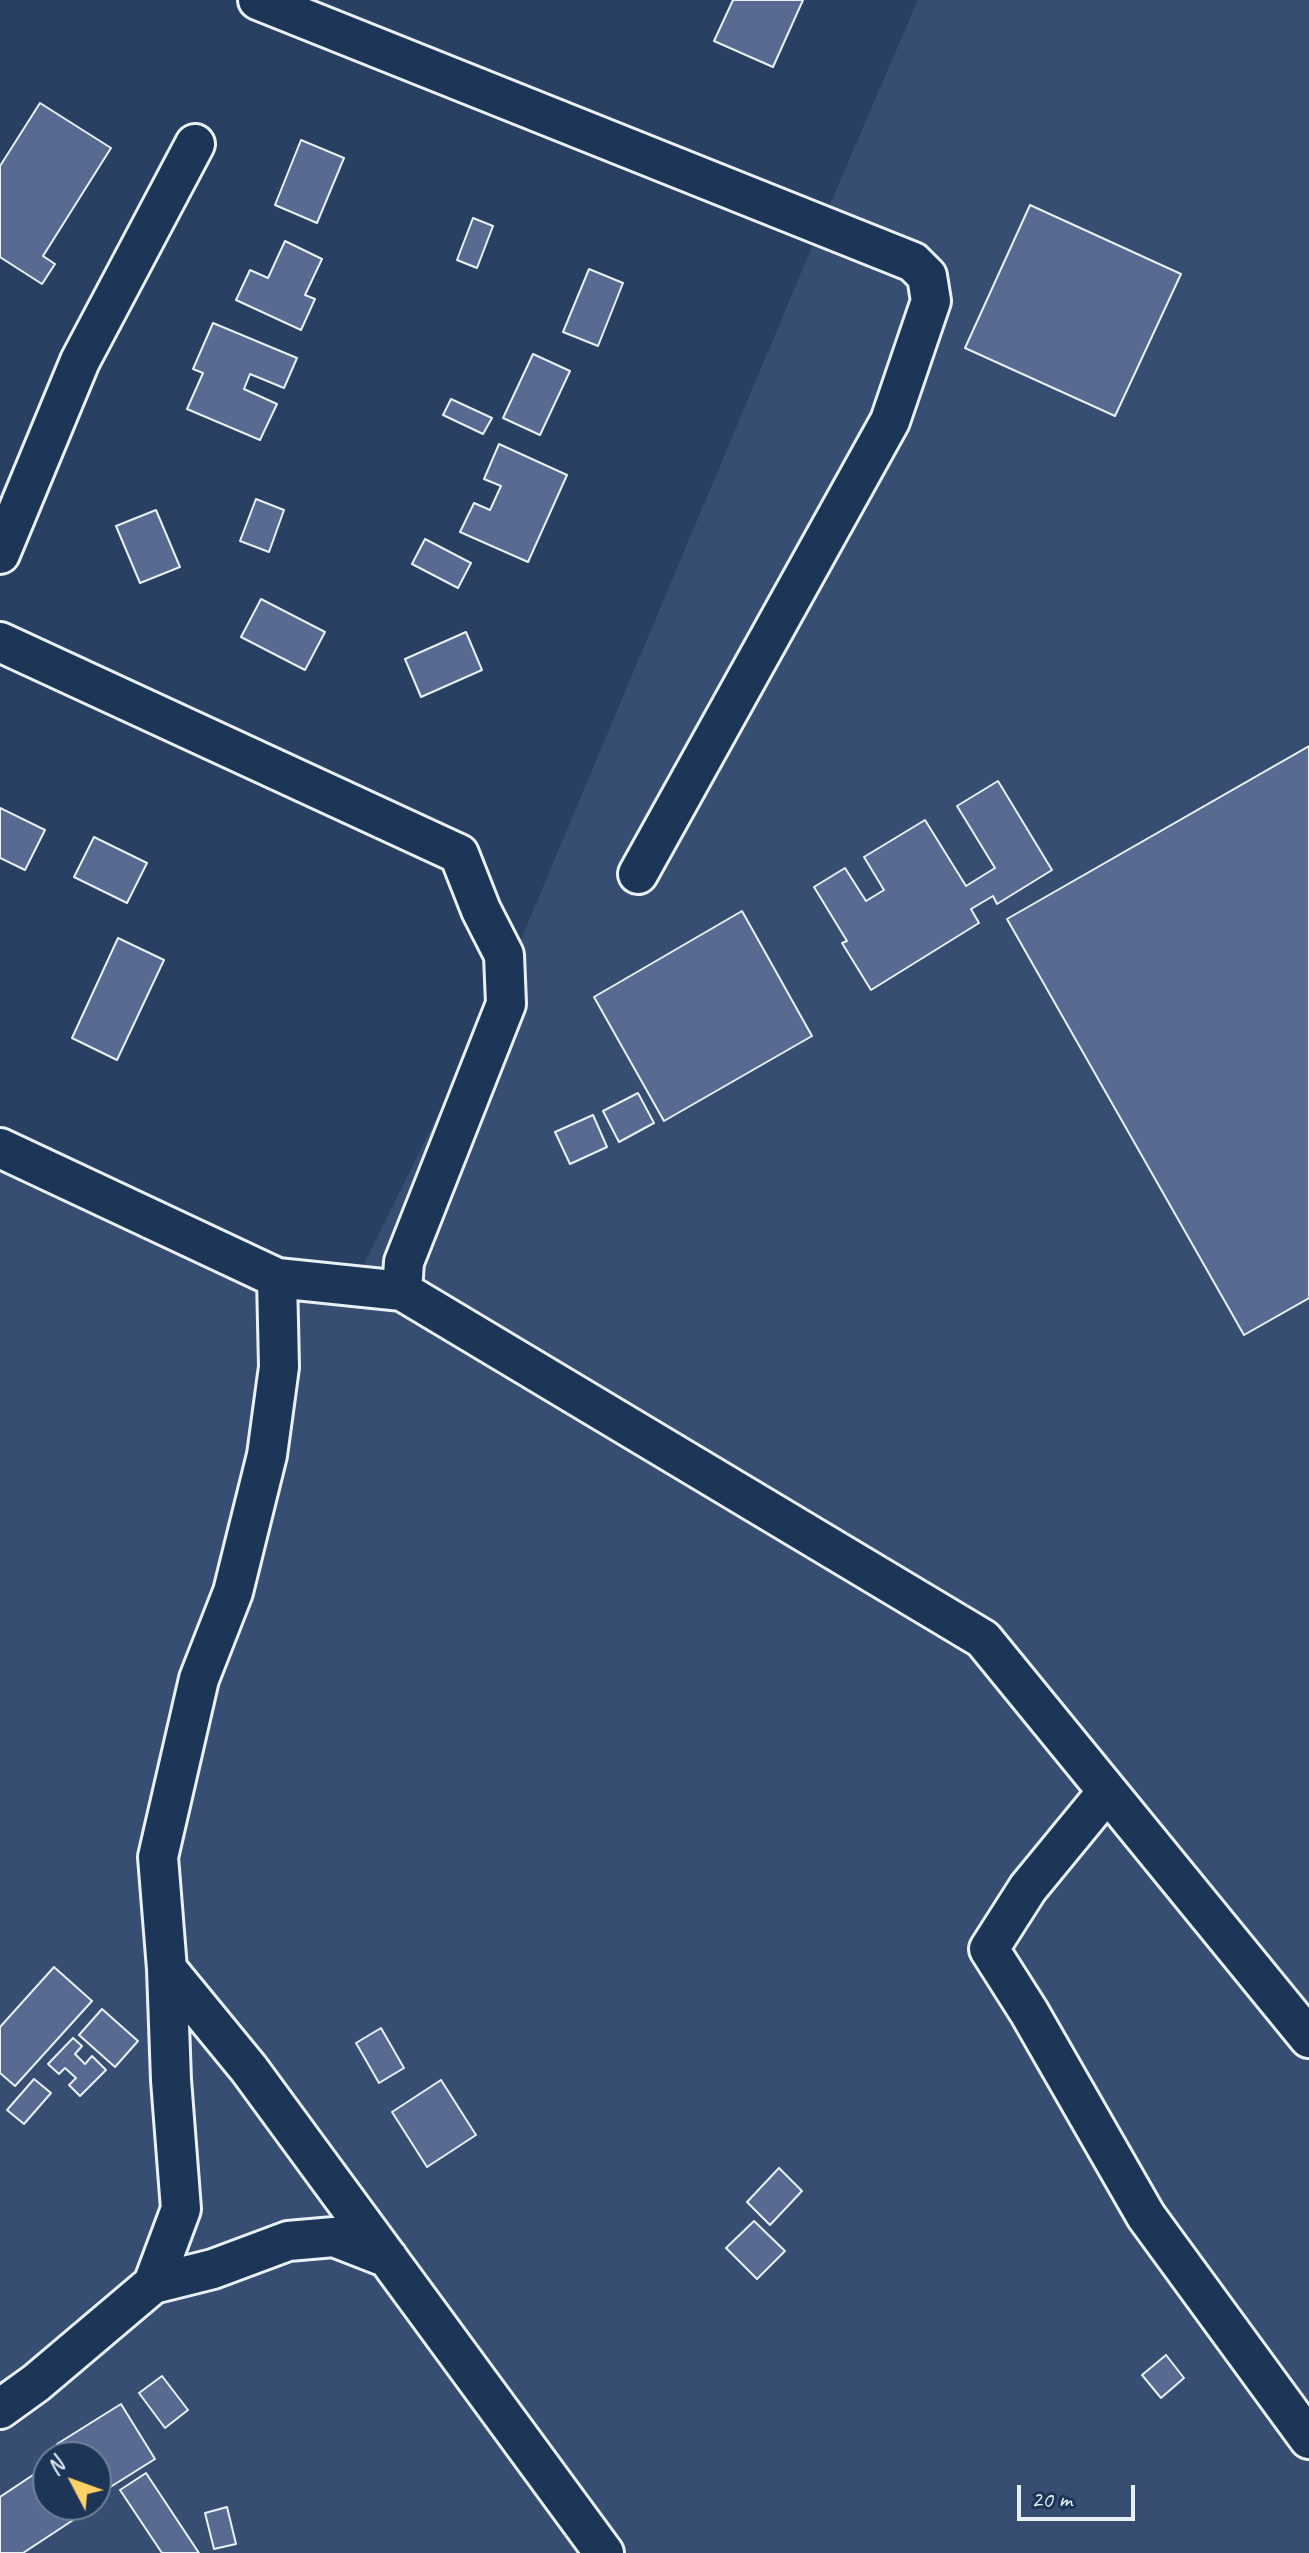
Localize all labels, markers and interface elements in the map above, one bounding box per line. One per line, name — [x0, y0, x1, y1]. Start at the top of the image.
north arrow — [32, 2441, 112, 2521]
text: N — [40, 2452, 70, 2481]
scale bar — [1021, 2469, 1139, 2519]
text: 20 m — [1031, 2484, 1072, 2514]

